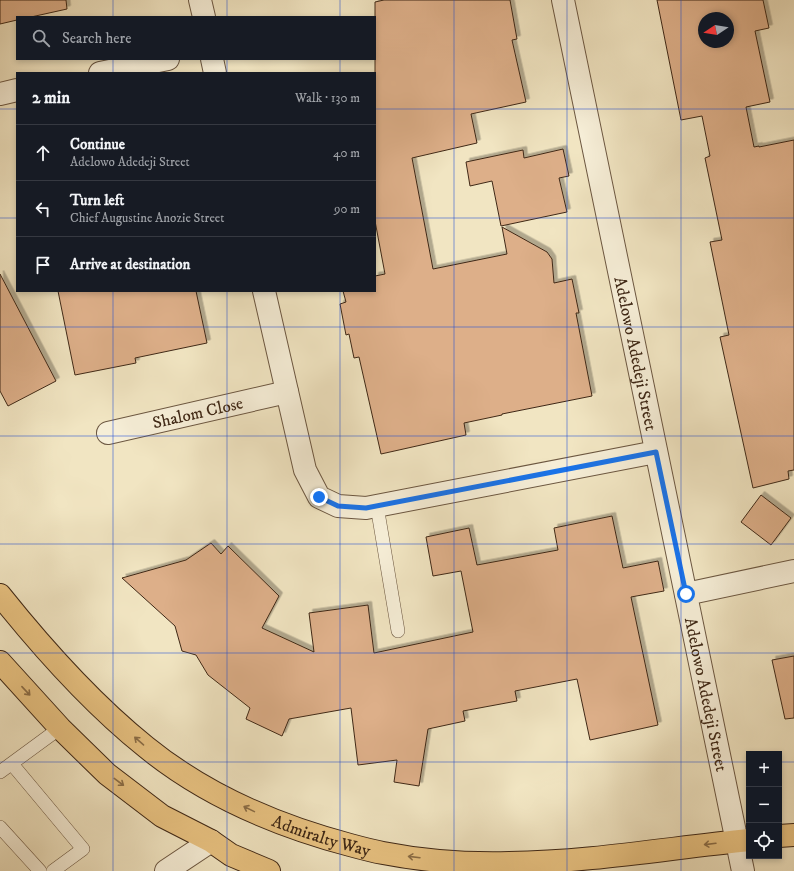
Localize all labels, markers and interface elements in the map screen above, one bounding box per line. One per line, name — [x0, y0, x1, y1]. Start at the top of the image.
north arrow — [698, 12, 734, 48]
search box — [16, 16, 376, 60]
icon: search — [30, 27, 52, 49]
text: Search here — [62, 29, 131, 48]
text: 2 min — [32, 87, 70, 109]
text: Walk · 130 m — [295, 90, 360, 106]
text: Continue — [70, 135, 125, 154]
icon: ahead — [32, 142, 54, 164]
text: 40 m — [333, 145, 360, 161]
text: Adelowo Adedeji Street — [70, 154, 190, 170]
text: Turn left — [70, 191, 124, 210]
icon: left — [32, 198, 54, 220]
text: 90 m — [334, 201, 360, 217]
text: Chief Augustine Anozie Street — [70, 210, 224, 226]
icon: arrive — [32, 254, 54, 276]
text: Arrive at destination — [70, 255, 190, 274]
street label: Adelowo Adedeji Street — [608, 275, 662, 433]
street label: Shalom Close — [150, 392, 245, 434]
route end — [310, 488, 328, 506]
route start — [677, 585, 695, 603]
street label: Adelowo Adedeji Street — [679, 616, 732, 774]
one-way arrow — [21, 686, 31, 696]
one-way arrow — [134, 737, 144, 746]
map controls — [746, 751, 782, 859]
button: + — [746, 751, 782, 787]
one-way arrow — [113, 778, 124, 786]
button: − — [746, 787, 782, 823]
one-way arrow — [243, 805, 255, 812]
street label: Admiralty Way — [269, 810, 374, 862]
button: locate — [746, 823, 782, 859]
one-way arrow — [704, 840, 717, 848]
one-way arrow — [408, 853, 421, 861]

